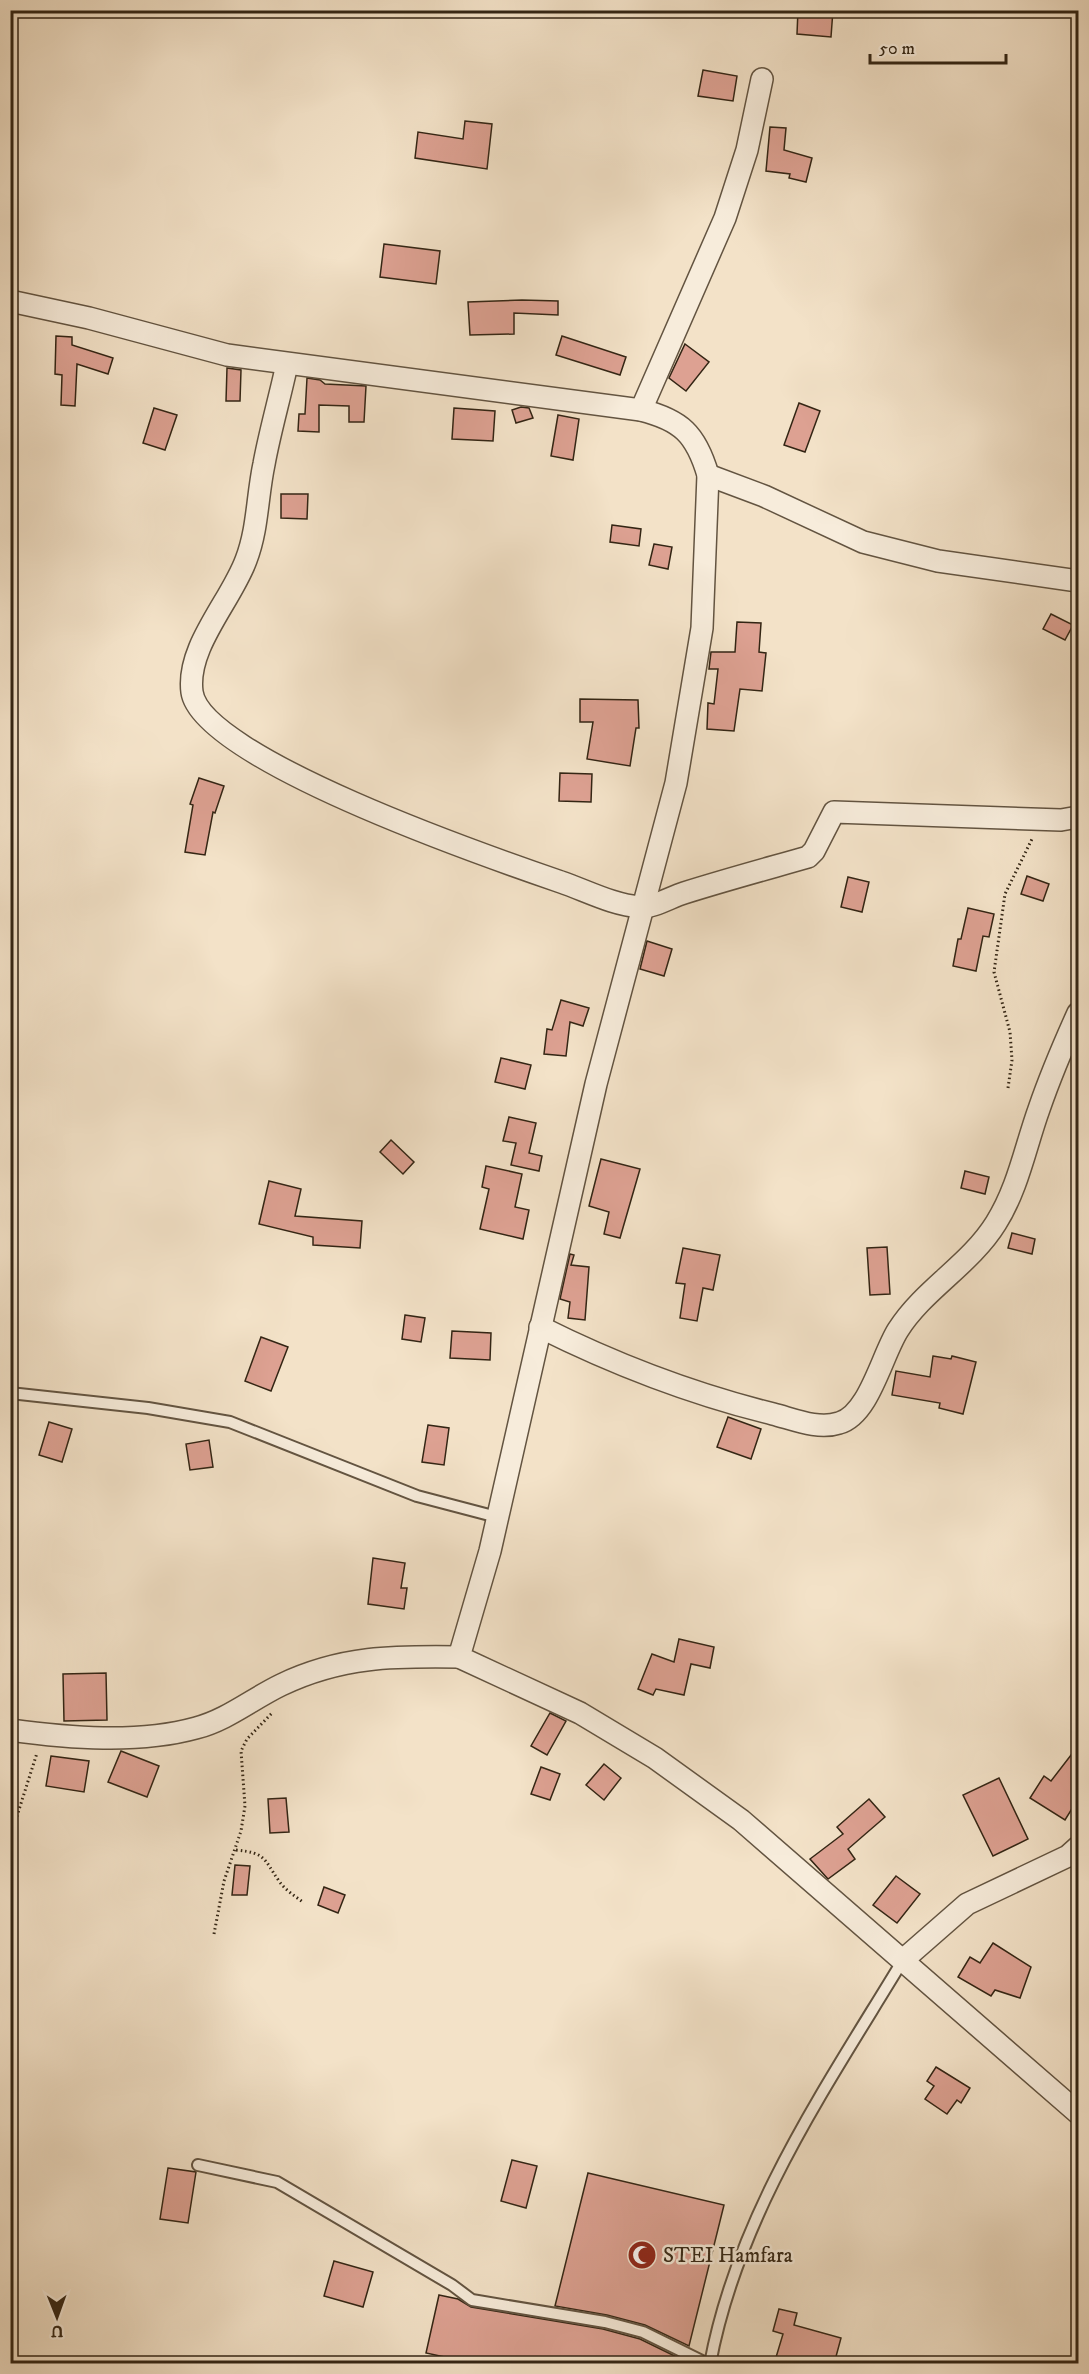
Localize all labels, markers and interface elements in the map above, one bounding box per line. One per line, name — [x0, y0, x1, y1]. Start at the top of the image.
scale bar — [870, 27, 1006, 65]
text: 50 m — [879, 38, 915, 60]
mosque icon: STEI Hamfara — [626, 2239, 658, 2271]
place label: STEI Hamfara — [663, 2243, 793, 2269]
north arrow — [27, 2287, 87, 2347]
text: U — [50, 2321, 64, 2341]

